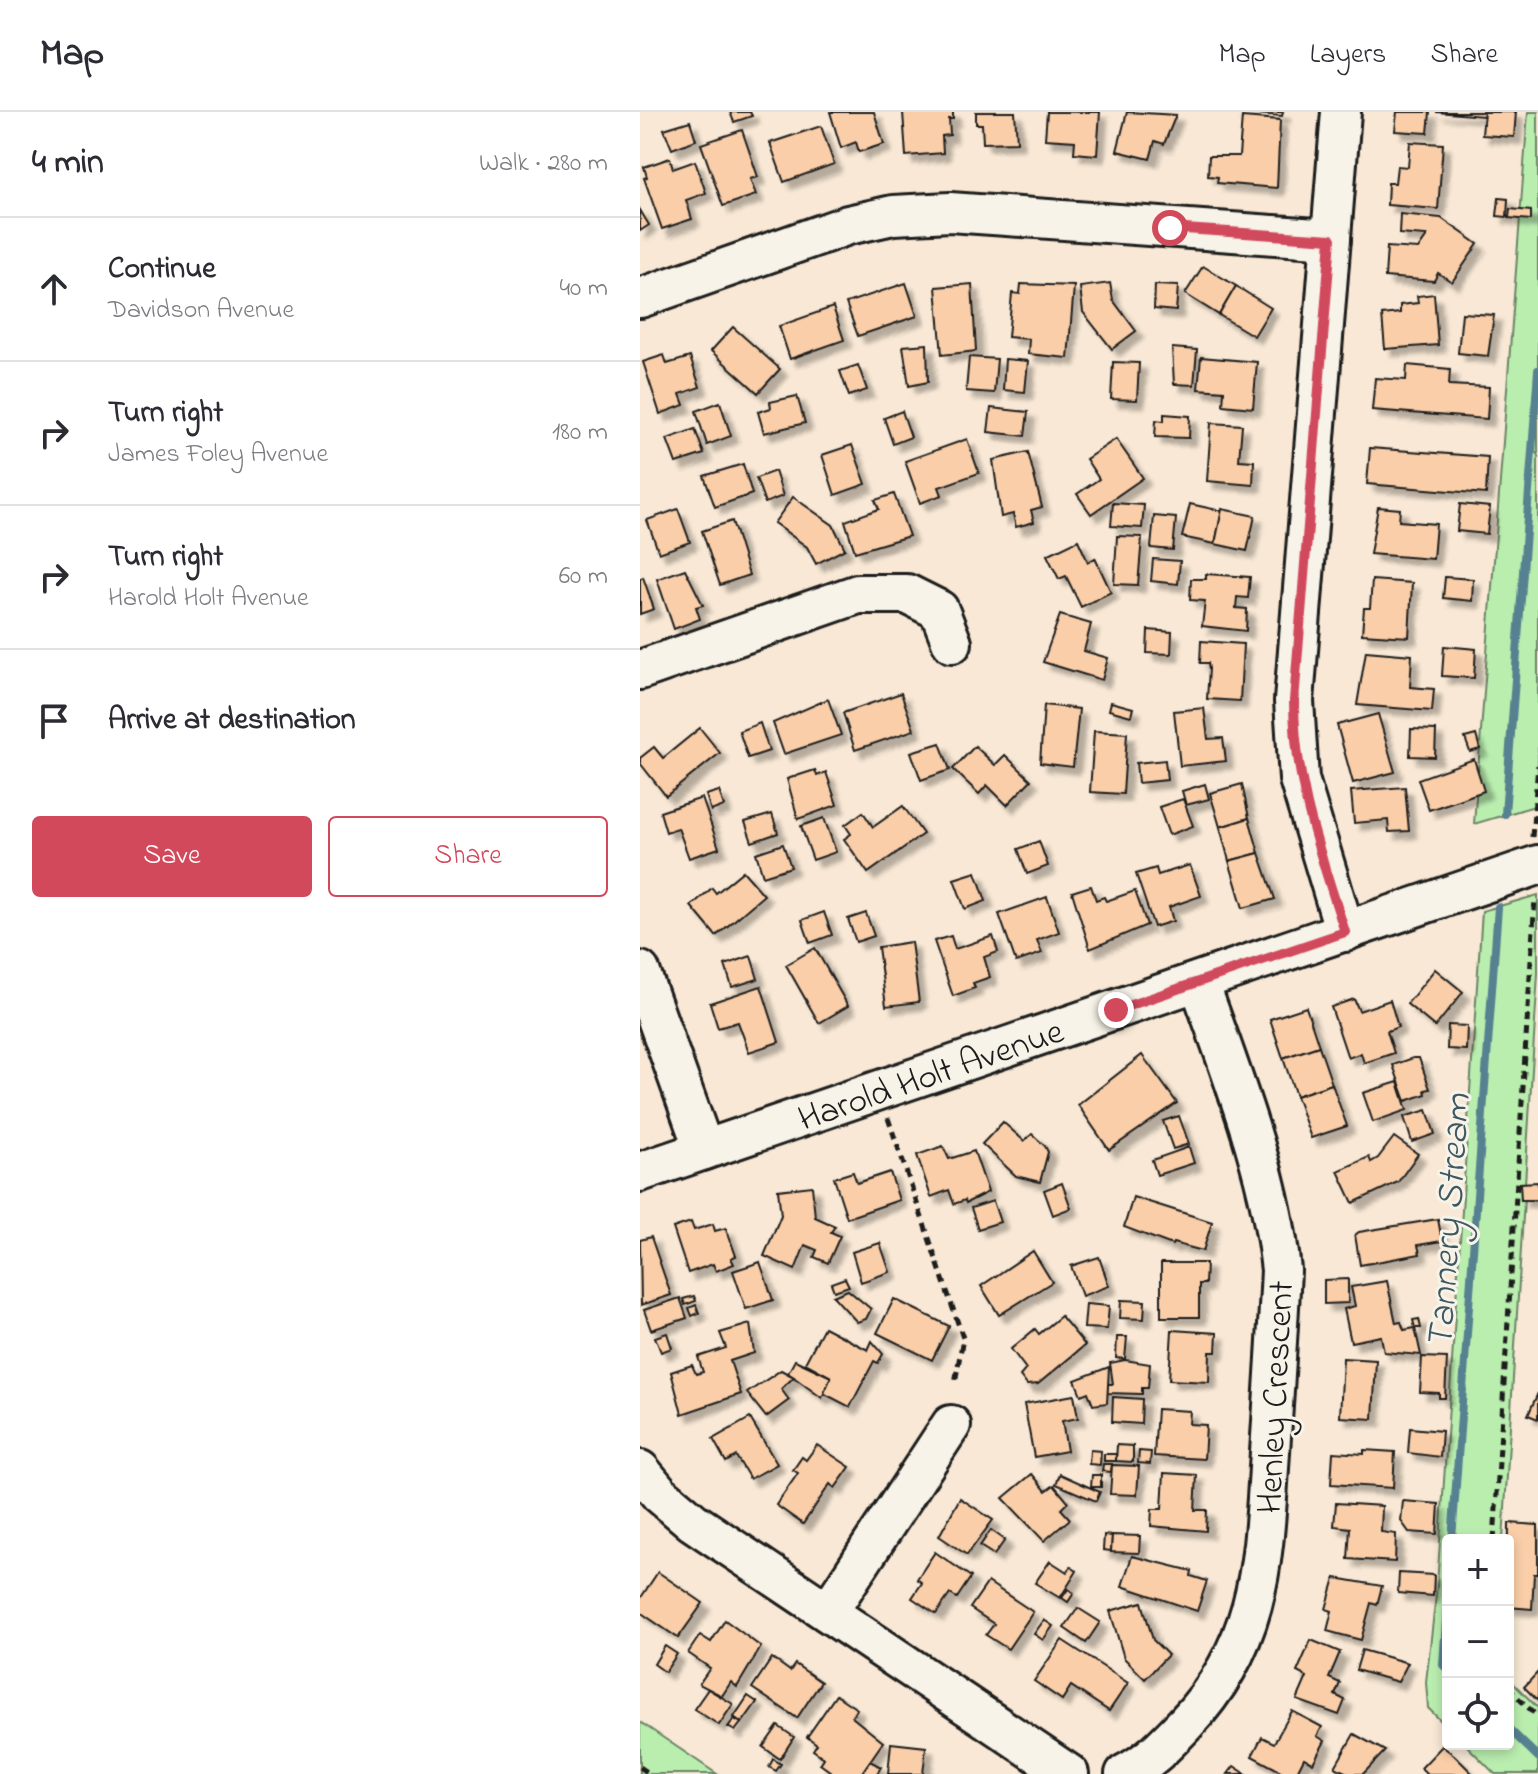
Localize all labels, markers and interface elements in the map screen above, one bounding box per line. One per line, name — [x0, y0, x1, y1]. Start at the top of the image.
text: Map — [40, 27, 104, 83]
text: Map — [1218, 35, 1266, 76]
text: Layers — [1310, 35, 1386, 76]
text: Share — [1430, 35, 1498, 76]
text: 4 min — [32, 139, 104, 189]
text: Walk · 280 m — [479, 145, 608, 183]
route start — [1152, 210, 1188, 246]
text: Continue — [108, 248, 216, 292]
icon: ahead — [32, 267, 76, 311]
text: 40 m — [559, 270, 608, 308]
text: Davidson Avenue — [108, 292, 294, 330]
text: Turn right — [108, 392, 223, 436]
icon: right — [32, 411, 76, 455]
text: 180 m — [552, 414, 608, 452]
text: James Foley Avenue — [108, 436, 328, 474]
text: Turn right — [108, 536, 223, 580]
icon: right — [32, 555, 76, 599]
text: 60 m — [559, 558, 608, 596]
text: Harold Holt Avenue — [108, 580, 309, 618]
icon: arrive — [32, 699, 76, 743]
text: Arrive at destination — [108, 699, 356, 743]
button: Save — [32, 816, 312, 897]
button: Share — [328, 816, 608, 897]
route end — [1098, 992, 1134, 1028]
street label: Harold Holt Avenue — [792, 1007, 1072, 1148]
water label: Tannery Stream — [1414, 1092, 1488, 1351]
street label: Henley Crescent — [1245, 1279, 1310, 1515]
map controls — [1442, 1534, 1514, 1750]
button: + — [1442, 1534, 1514, 1606]
button: − — [1442, 1606, 1514, 1678]
button: locate — [1442, 1678, 1514, 1750]

